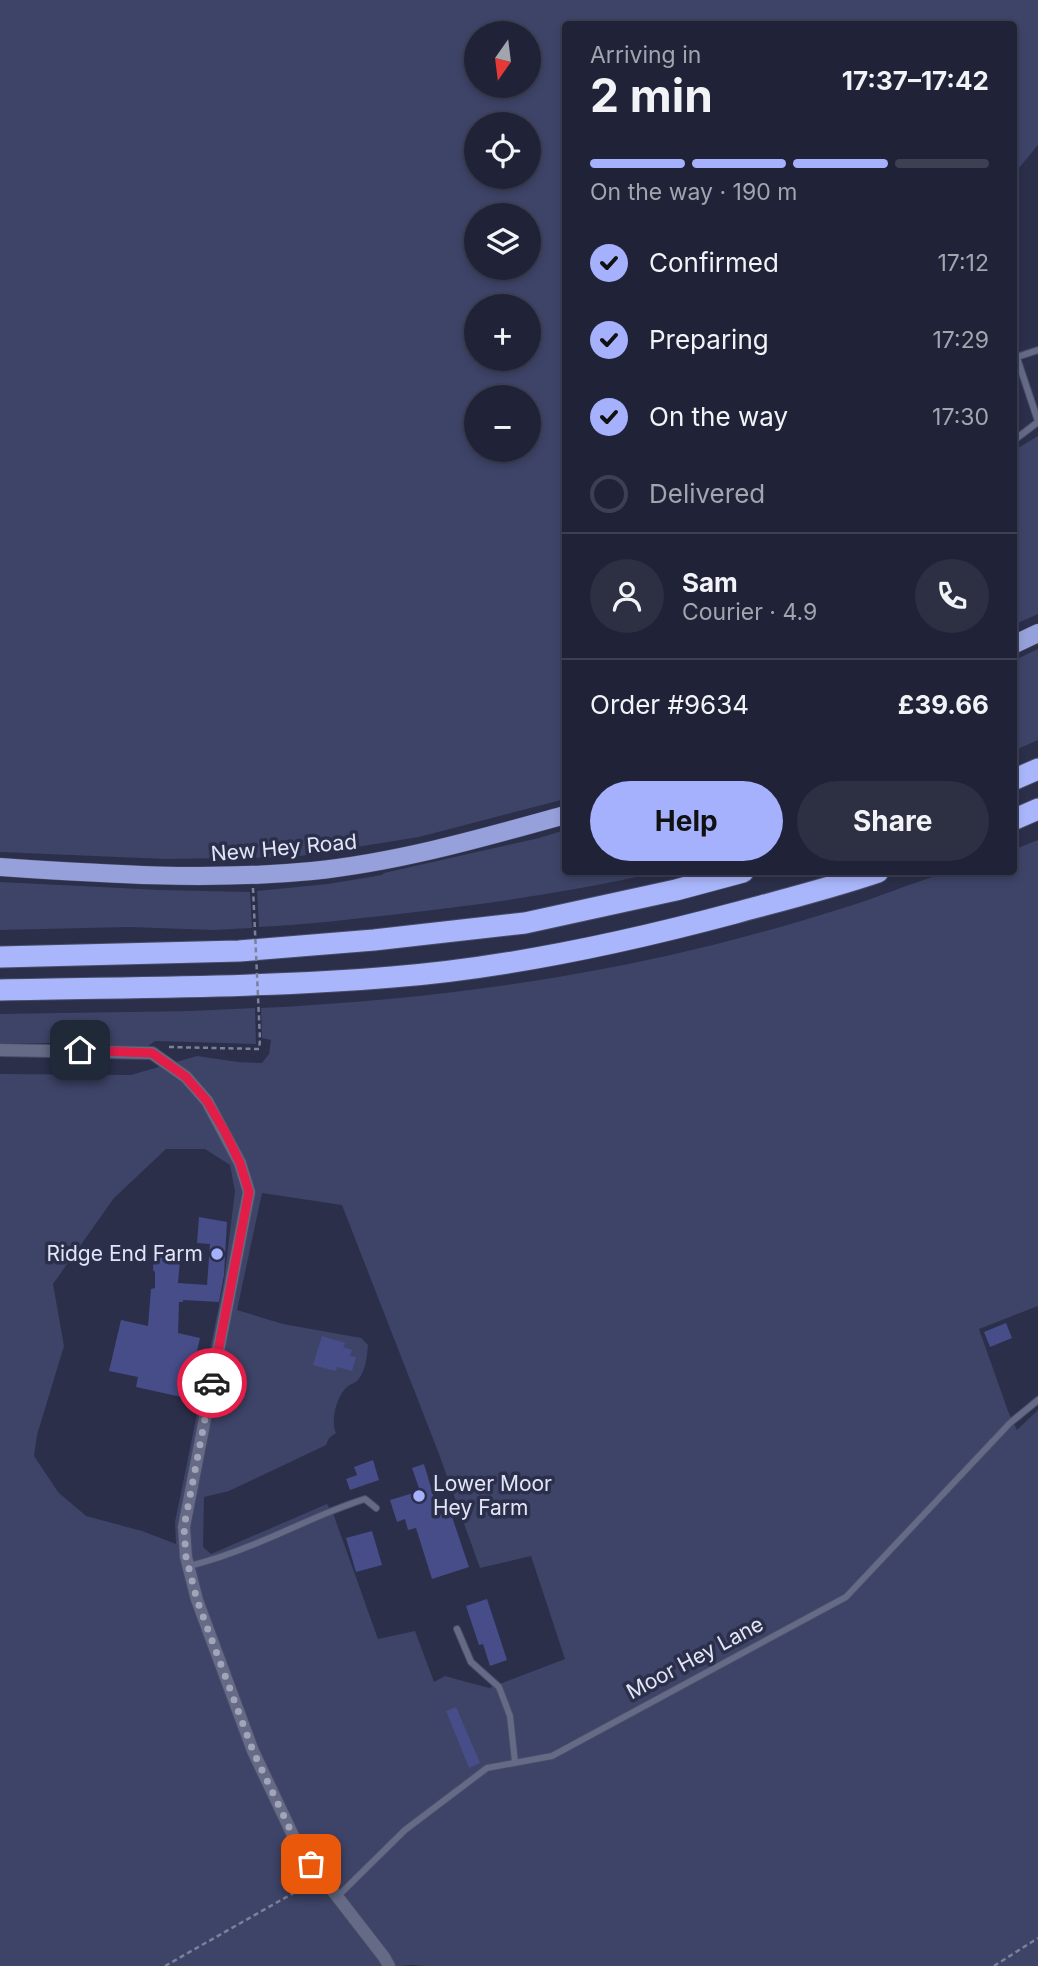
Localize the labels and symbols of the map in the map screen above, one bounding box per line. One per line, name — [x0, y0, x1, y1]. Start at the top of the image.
north arrow — [464, 21, 541, 98]
street label: New Hey Road — [210, 829, 358, 866]
pin — [50, 1020, 110, 1080]
place label: Ridge End Farm — [46, 1241, 203, 1266]
marker: Ridge End Farm — [209, 1246, 225, 1262]
courier — [177, 1348, 247, 1418]
place label: Lower Moor Hey Farm — [433, 1471, 552, 1520]
marker: Lower Moor Hey Farm — [411, 1488, 427, 1504]
street label: Moor Hey Lane — [622, 1611, 767, 1704]
pin — [281, 1834, 341, 1894]

